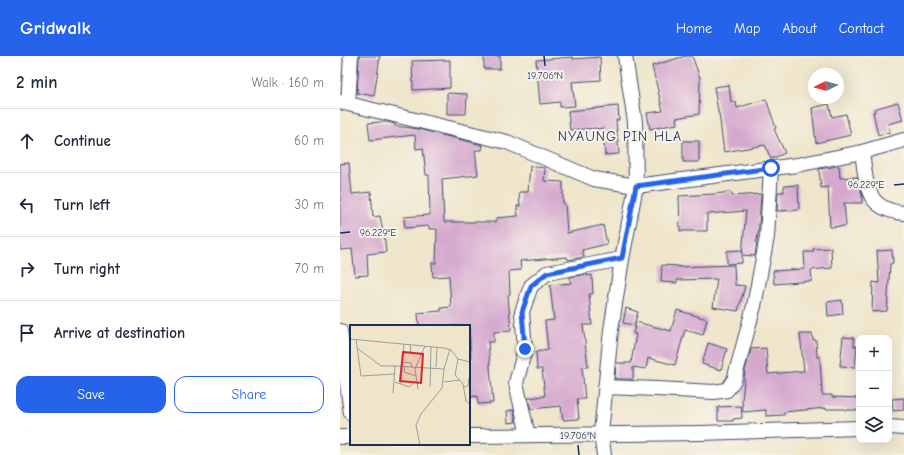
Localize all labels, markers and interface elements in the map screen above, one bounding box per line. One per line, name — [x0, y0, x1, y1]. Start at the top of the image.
text: Gridwalk — [20, 17, 91, 39]
text: Home — [676, 20, 712, 37]
text: Map — [734, 20, 760, 37]
text: About — [782, 20, 817, 37]
text: Contact — [839, 20, 884, 37]
north arrow — [808, 68, 844, 104]
text: 19.706°N — [527, 70, 563, 82]
text: 2 min — [16, 73, 57, 92]
text: Walk · 160 m — [252, 75, 324, 90]
district label: NYAUNG PIN HLA — [558, 128, 682, 145]
icon: ahead — [16, 130, 38, 152]
text: Continue — [54, 132, 111, 150]
text: 60 m — [294, 133, 324, 148]
route start — [762, 159, 780, 177]
text: 96.229°E — [848, 179, 884, 191]
icon: left — [16, 194, 38, 216]
text: Turn left — [54, 196, 110, 214]
text: 30 m — [294, 197, 324, 212]
text: 96.229°E — [360, 227, 396, 239]
icon: right — [16, 258, 38, 280]
text: Turn right — [54, 260, 120, 278]
text: 70 m — [295, 261, 324, 276]
icon: arrive — [16, 322, 38, 344]
text: Arrive at destination — [54, 324, 185, 342]
inset map — [350, 325, 470, 445]
map controls — [856, 335, 892, 443]
button: + — [856, 335, 892, 371]
route end — [516, 340, 534, 358]
button: − — [856, 371, 892, 407]
button: Save — [16, 376, 166, 413]
button: Share — [174, 376, 324, 413]
button: layers — [856, 407, 892, 443]
text: 19.706°N — [560, 430, 596, 442]

